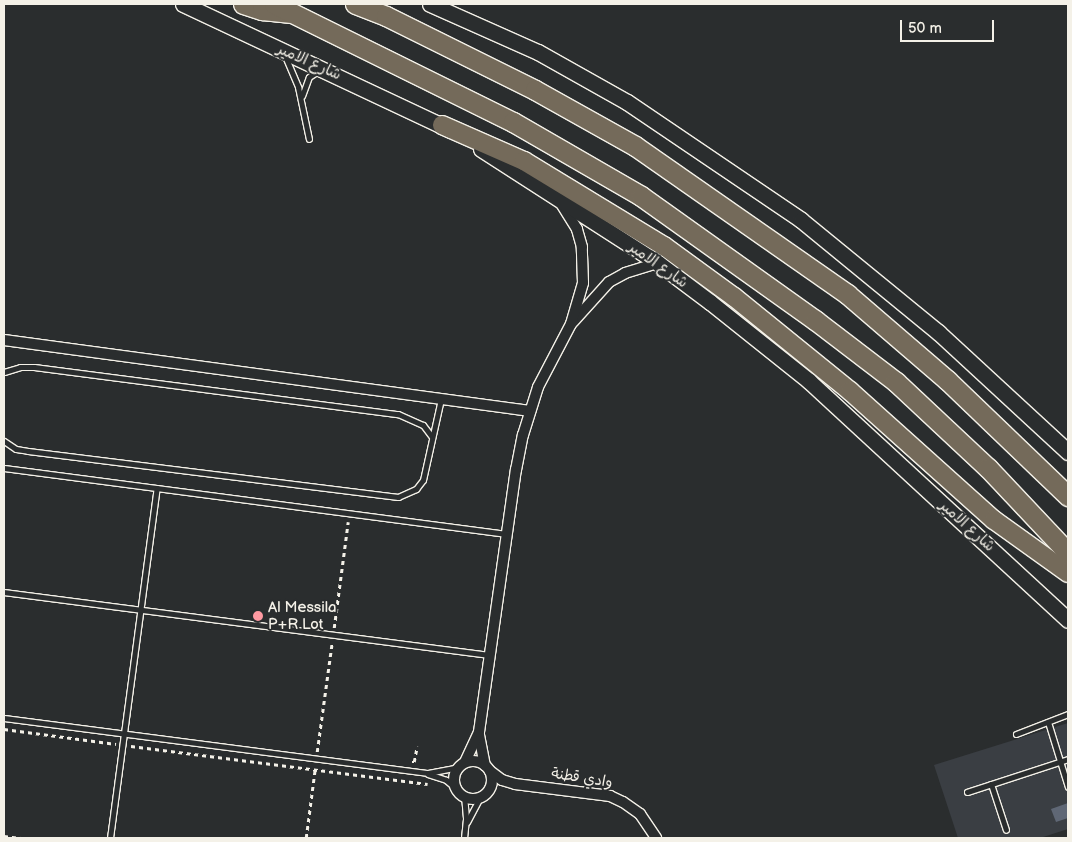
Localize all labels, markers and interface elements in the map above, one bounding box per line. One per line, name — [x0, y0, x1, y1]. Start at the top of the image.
scale bar — [902, 10, 996, 42]
text: 50 m — [908, 19, 942, 38]
street label: شارع الامير — [274, 40, 344, 84]
street label: شارع الامير — [625, 238, 691, 292]
street label: شارع الامير — [936, 496, 998, 556]
place label: Al Messila P+R Lot — [268, 598, 336, 633]
marker: Al Messila P+R Lot — [252, 610, 264, 622]
street label: وادي قطنة — [550, 764, 614, 792]

